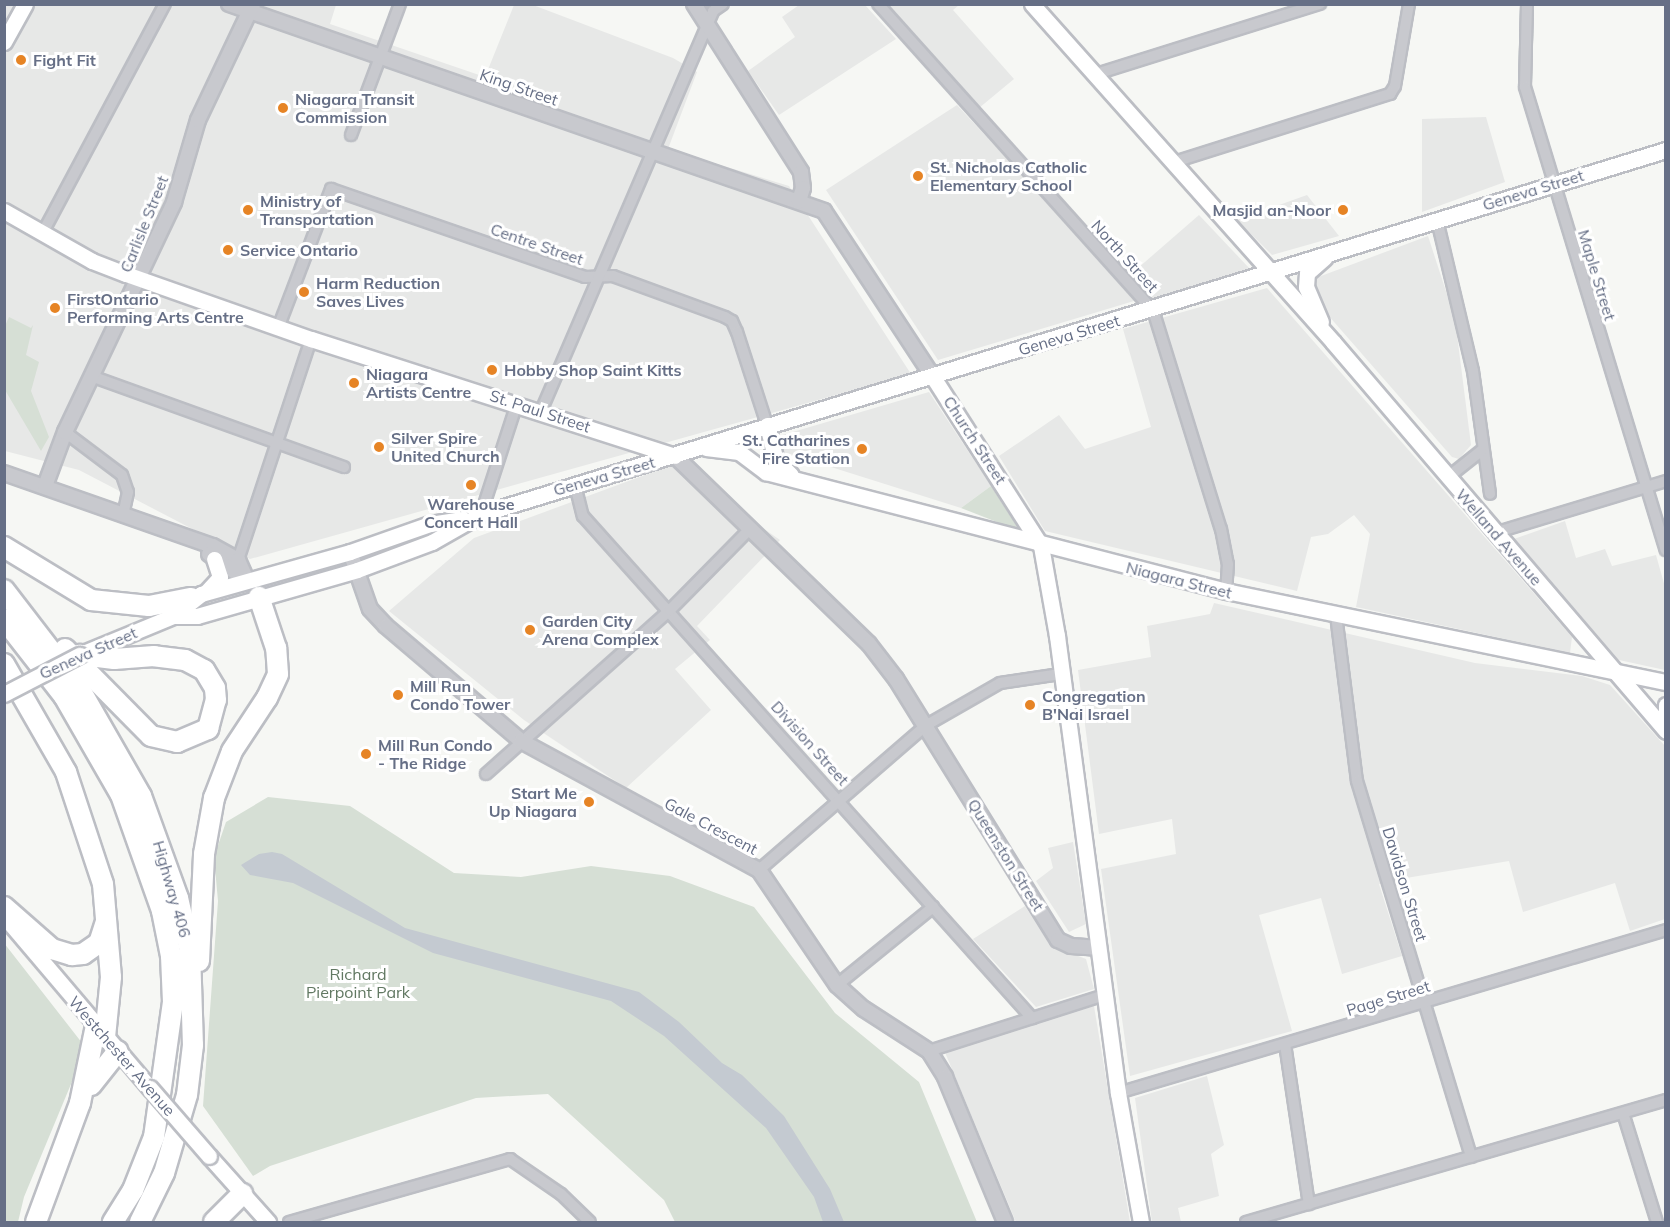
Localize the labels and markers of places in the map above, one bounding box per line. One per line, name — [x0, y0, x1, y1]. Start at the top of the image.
place label: Fight Fit — [33, 50, 96, 70]
marker: Fight Fit — [14, 53, 28, 67]
place label: Niagara Transit Commission — [295, 89, 414, 127]
marker: Niagara Transit Commission — [276, 101, 290, 115]
place label: St. Nicholas Catholic Elementary School — [930, 157, 1087, 195]
marker: St. Nicholas Catholic Elementary School — [911, 169, 925, 183]
place label: Ministry of Transportation — [260, 191, 374, 229]
place label: Masjid an-Noor — [1213, 200, 1331, 220]
marker: Ministry of Transportation — [241, 203, 255, 217]
marker: Masjid an-Noor — [1336, 203, 1350, 217]
place label: Service Ontario — [240, 240, 358, 260]
marker: Service Ontario — [221, 243, 235, 257]
place label: Harm Reduction Saves Lives — [316, 273, 440, 311]
marker: Harm Reduction Saves Lives — [297, 285, 311, 299]
place label: FirstOntario Performing Arts Centre — [67, 289, 244, 327]
marker: FirstOntario Performing Arts Centre — [48, 301, 62, 315]
place label: Hobby Shop Saint Kitts — [504, 360, 681, 380]
marker: Hobby Shop Saint Kitts — [485, 363, 499, 377]
place label: Niagara Artists Centre — [366, 364, 471, 402]
marker: Niagara Artists Centre — [347, 376, 361, 390]
place label: Silver Spire United Church — [391, 428, 500, 466]
place label: St. Catharines Fire Station — [742, 430, 850, 468]
marker: Silver Spire United Church — [372, 440, 386, 454]
marker: St. Catharines Fire Station — [855, 442, 869, 456]
marker: Warehouse Concert Hall — [464, 478, 478, 492]
place label: Warehouse Concert Hall — [424, 494, 518, 532]
place label: Garden City Arena Complex — [542, 611, 659, 649]
marker: Garden City Arena Complex — [523, 623, 537, 637]
place label: Mill Run Condo Tower — [410, 676, 510, 714]
place label: Congregation B'Nai Israel — [1042, 686, 1146, 724]
marker: Mill Run Condo Tower — [391, 688, 405, 702]
marker: Congregation B'Nai Israel — [1023, 698, 1037, 712]
place label: Mill Run Condo - The Ridge — [378, 735, 493, 773]
marker: Mill Run Condo - The Ridge — [359, 747, 373, 761]
place label: Start Me Up Niagara — [489, 783, 577, 821]
marker: Start Me Up Niagara — [582, 795, 596, 809]

